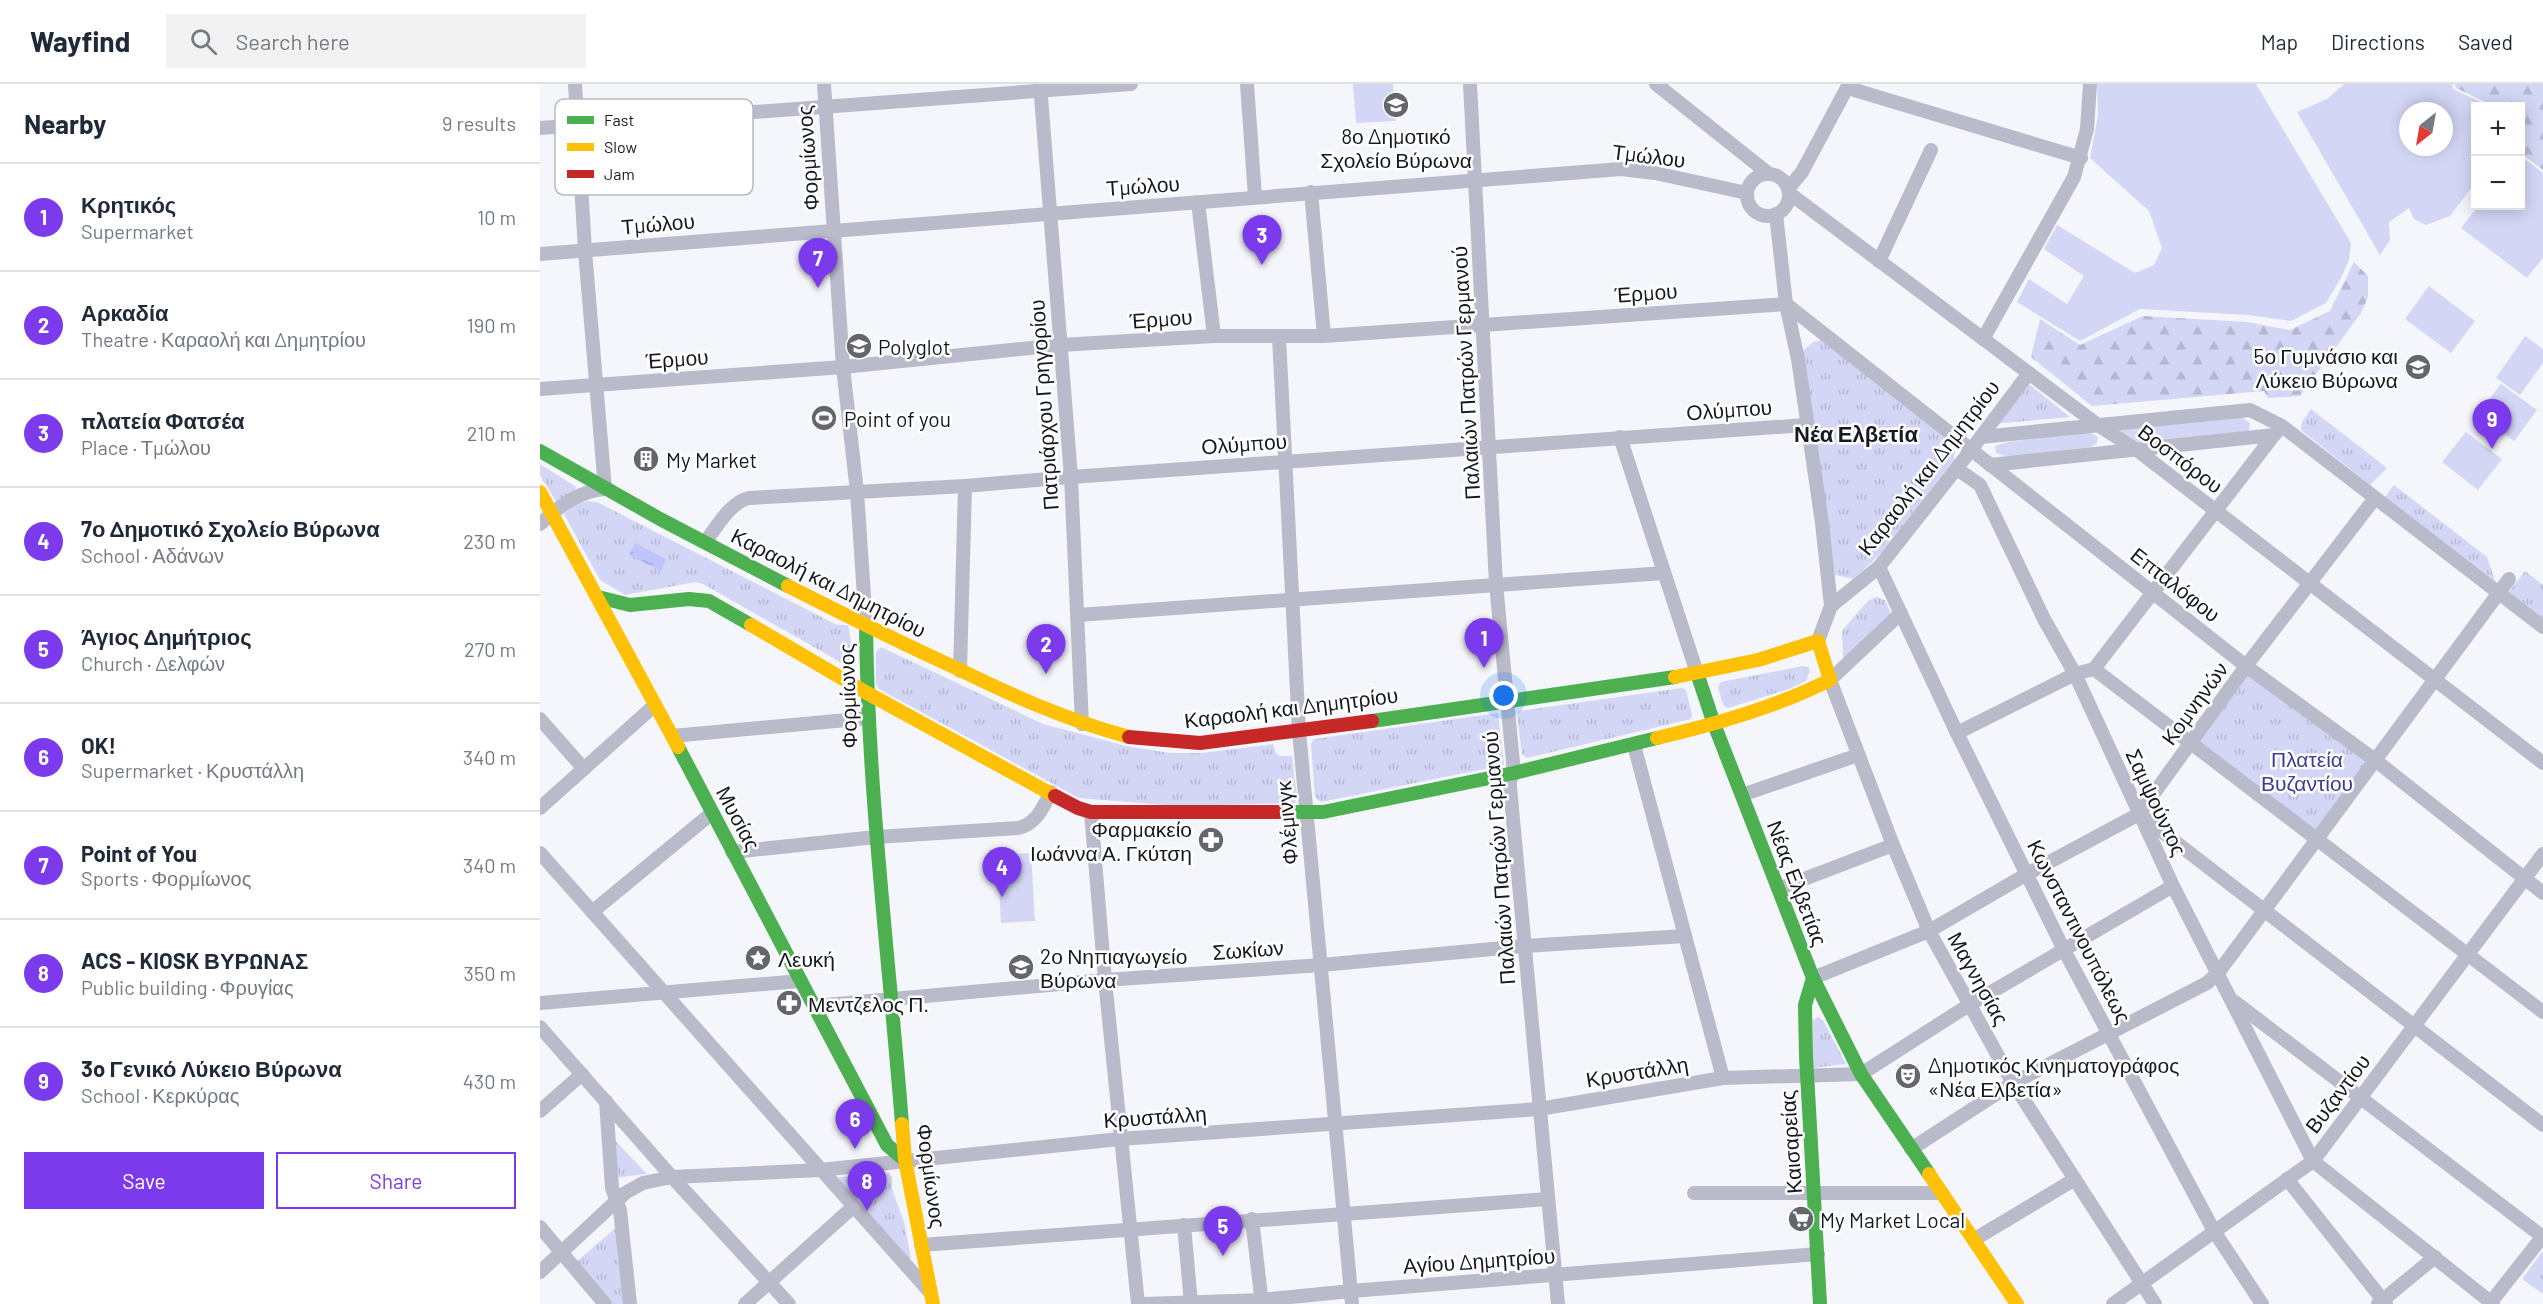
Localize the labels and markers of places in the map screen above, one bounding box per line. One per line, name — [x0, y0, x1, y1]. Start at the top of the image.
school or university icon: 8ο Δημοτικό Σχολείο Βύρωνα — [1381, 90, 1411, 120]
place label: 8ο Δημοτικό Σχολείο Βύρωνα — [1320, 123, 1472, 172]
pin: 3 — [1242, 216, 1282, 265]
pin: 7 — [798, 238, 838, 288]
school or university icon: Polyglot — [844, 331, 874, 361]
place label: Polyglot — [878, 334, 951, 359]
place label: 5ο Γυμνάσιο και Λύκειο Βύρωνα — [2254, 343, 2398, 392]
school or university icon: 5ο Γυμνάσιο και Λύκειο Βύρωνα — [2403, 352, 2433, 382]
pin: 9 — [2472, 400, 2512, 449]
sports icon: Point of you — [809, 403, 839, 433]
place label: Point of you — [844, 406, 951, 431]
building icon: My Market — [631, 444, 661, 474]
place label: My Market — [666, 447, 757, 472]
pin: 1 — [1464, 618, 1504, 668]
pin: 2 — [1026, 624, 1066, 674]
place label: Φαρμακείο Ιωάννα Α. Γκύτση — [1030, 816, 1192, 865]
pharmacy icon: Φαρμακείο Ιωάννα Α. Γκύτση — [1196, 825, 1226, 855]
pin: 4 — [982, 848, 1022, 897]
place icon: Λευκή — [743, 943, 773, 973]
place label: 2ο Νηπιαγωγείο Βύρωνα — [1040, 943, 1187, 992]
place label: Λευκή — [778, 946, 835, 971]
school or university icon: 2ο Νηπιαγωγείο Βύρωνα — [1006, 952, 1036, 982]
pharmacy icon: Μεντζελος Π. — [774, 988, 804, 1018]
place label: Μεντζελος Π. — [808, 991, 929, 1016]
place label: Δημοτικός Κινηματογράφος «Νέα Ελβετία» — [1928, 1052, 2179, 1101]
theatre icon: Δημοτικός Κινηματογράφος «Νέα Ελβετία» — [1893, 1061, 1923, 1091]
pin: 6 — [836, 1100, 874, 1149]
pin: 8 — [848, 1162, 886, 1211]
supermarket icon: My Market Local — [1786, 1204, 1816, 1234]
pin: 5 — [1204, 1206, 1242, 1256]
place label: My Market Local — [1820, 1207, 1965, 1232]

